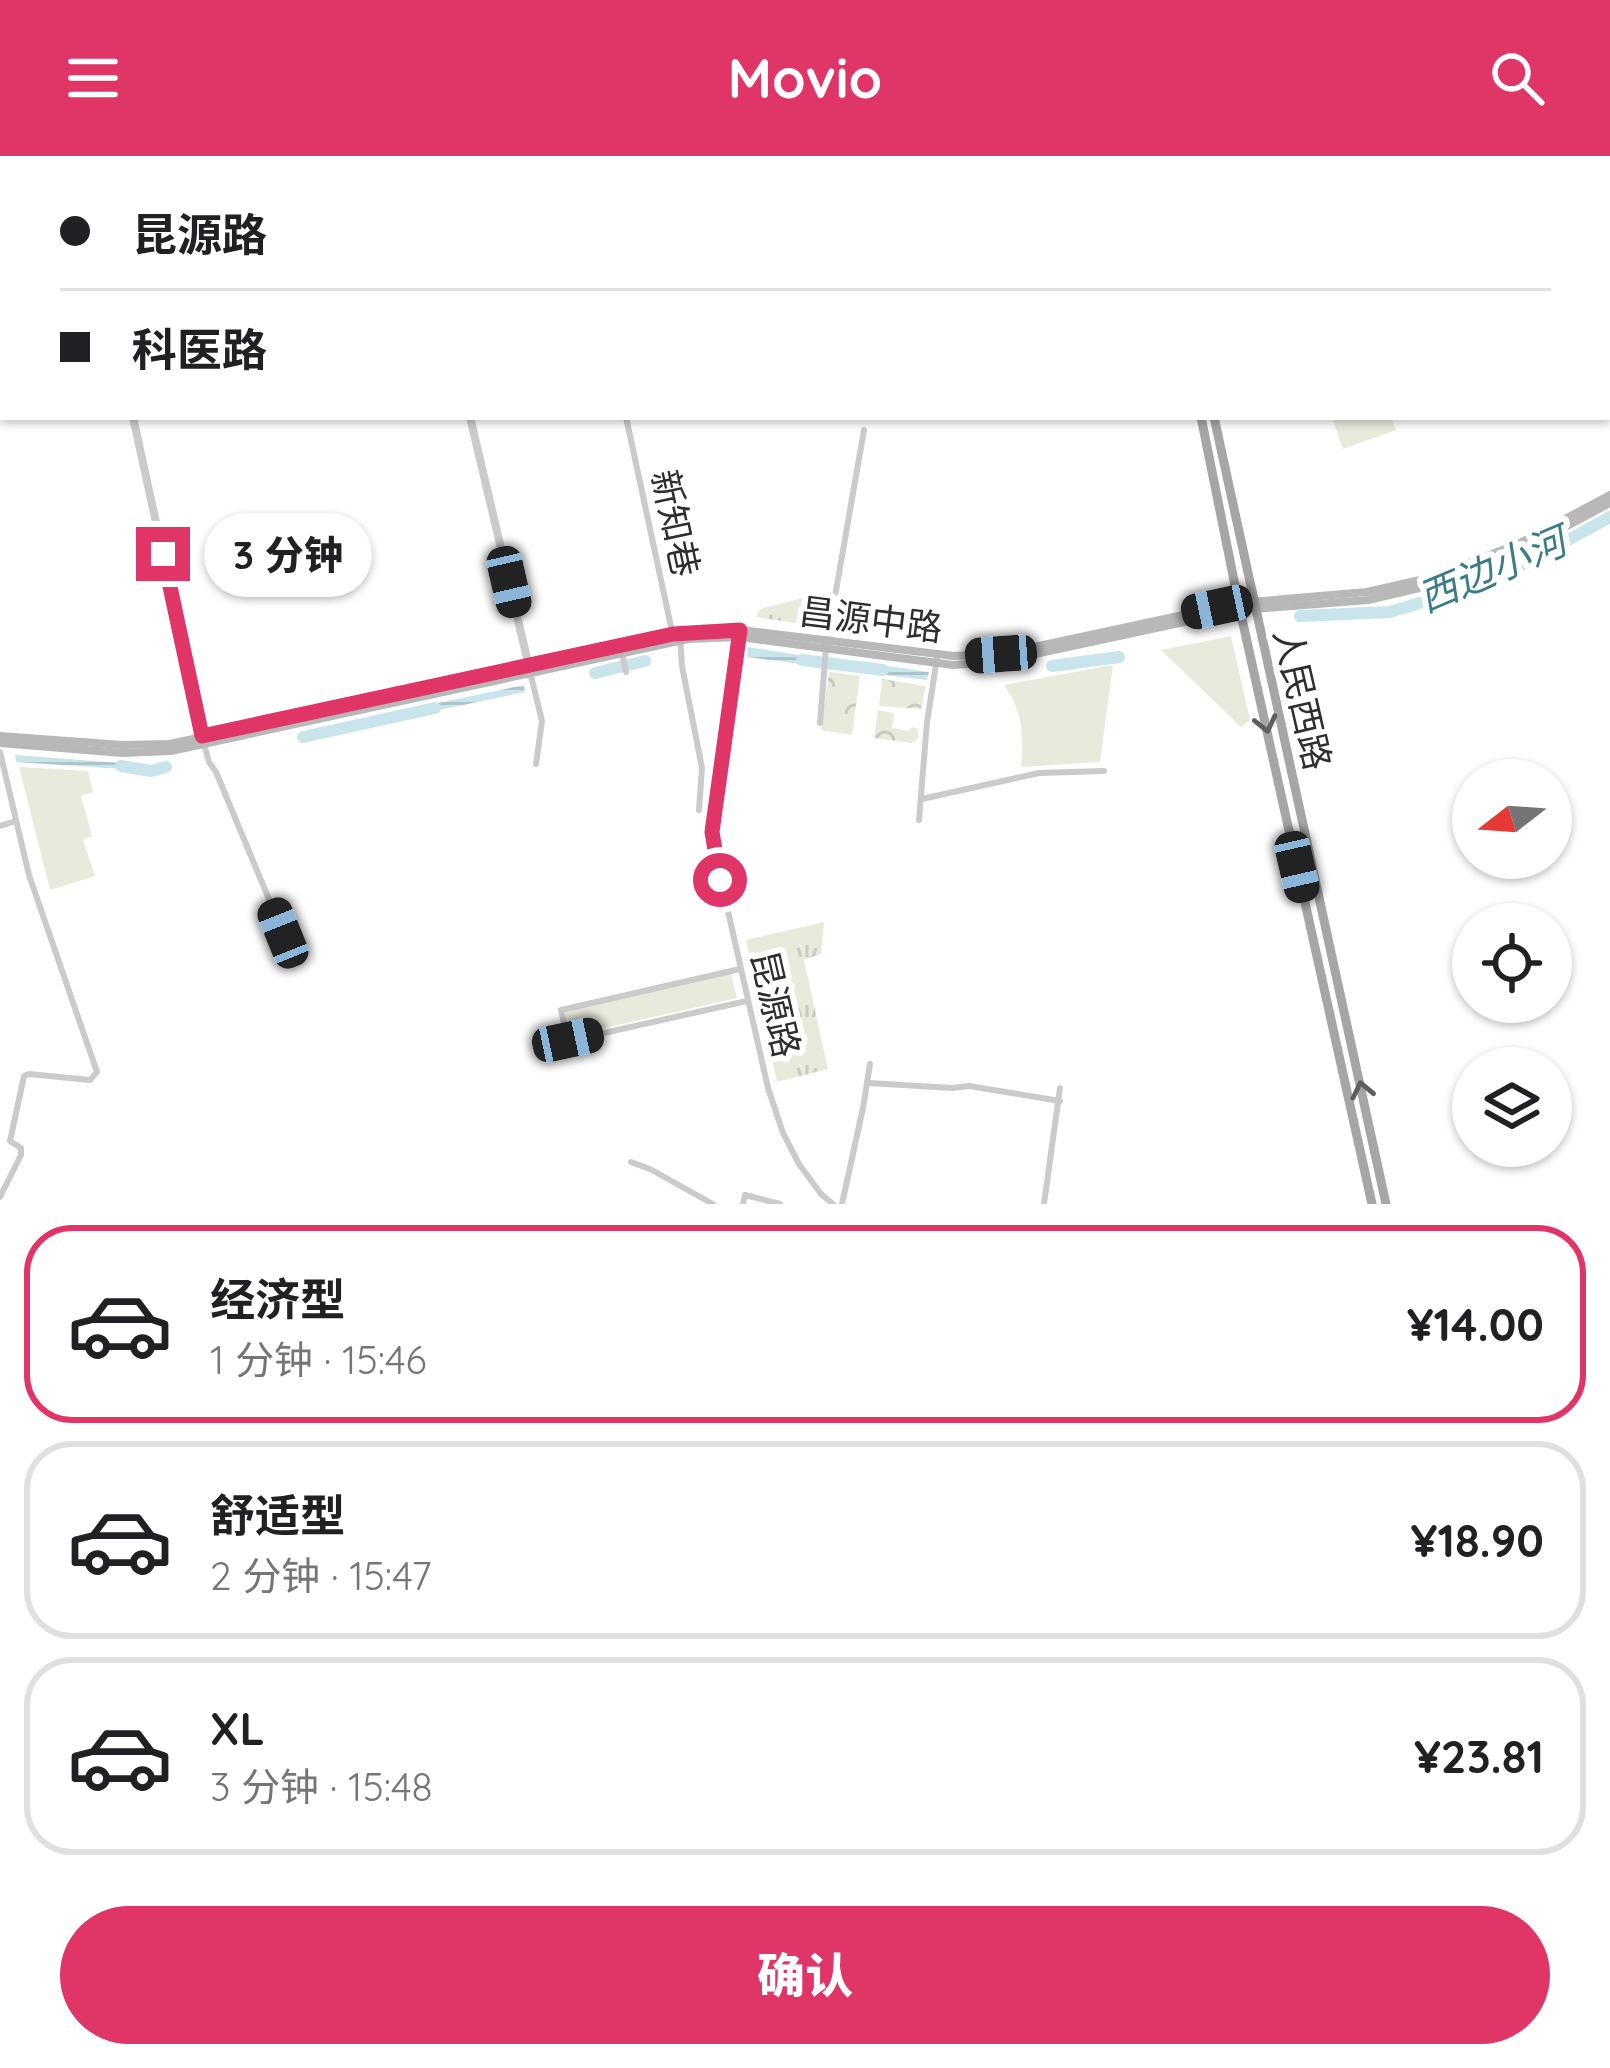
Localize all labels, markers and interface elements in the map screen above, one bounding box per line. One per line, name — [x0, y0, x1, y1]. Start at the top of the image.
text: Movio — [728, 44, 882, 112]
icon: menu — [60, 45, 126, 111]
icon: search — [1484, 45, 1550, 111]
text: 昆源路 — [132, 206, 267, 262]
text: 科医路 — [132, 321, 267, 377]
street label: 新知巷 — [643, 465, 709, 581]
callout: 3 分钟 — [205, 512, 373, 596]
water label: 西边小河 — [1411, 513, 1580, 622]
route end — [136, 527, 190, 581]
text: 3 分钟 — [233, 530, 343, 579]
car — [483, 543, 535, 621]
car — [1178, 582, 1256, 632]
street label: 昌源中路 — [797, 588, 945, 650]
street label: 人民西路 — [1265, 624, 1341, 774]
car — [964, 634, 1038, 674]
one-way arrow — [1253, 713, 1278, 733]
north arrow — [1452, 759, 1572, 879]
map controls — [1452, 759, 1572, 1167]
car — [1271, 828, 1323, 906]
route start — [693, 853, 747, 907]
car — [253, 893, 313, 973]
button: locate — [1452, 903, 1572, 1023]
street label: 昆源路 — [742, 946, 810, 1062]
car — [529, 1015, 607, 1065]
button: layers — [1452, 1047, 1572, 1167]
one-way arrow — [1350, 1080, 1375, 1100]
icon: car — [66, 1270, 174, 1378]
text: 经济型 — [210, 1271, 345, 1327]
text: ¥14.00 — [1407, 1296, 1544, 1352]
text: 1 分钟 · 15:46 — [210, 1335, 427, 1384]
icon: car — [66, 1486, 174, 1594]
text: 舒适型 — [210, 1487, 345, 1543]
text: ¥18.90 — [1411, 1512, 1544, 1568]
text: 2 分钟 · 15:47 — [210, 1551, 432, 1600]
text: XL — [210, 1700, 265, 1756]
icon: car — [66, 1702, 174, 1810]
text: ¥23.81 — [1414, 1728, 1544, 1784]
text: 3 分钟 · 15:48 — [210, 1762, 433, 1811]
button: 确认 — [60, 1906, 1550, 2044]

